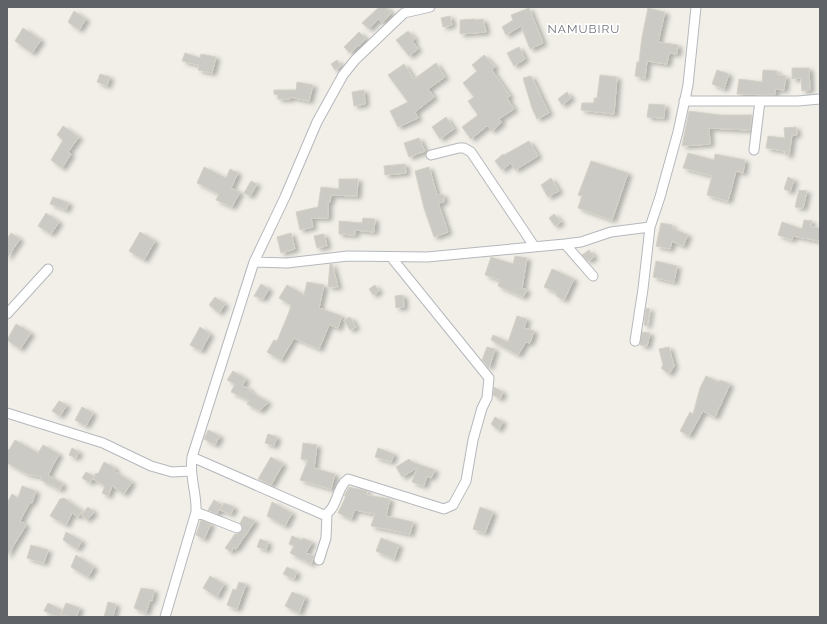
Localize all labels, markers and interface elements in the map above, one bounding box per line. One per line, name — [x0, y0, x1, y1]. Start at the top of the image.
district label: NAMUBIRU — [548, 22, 620, 36]

